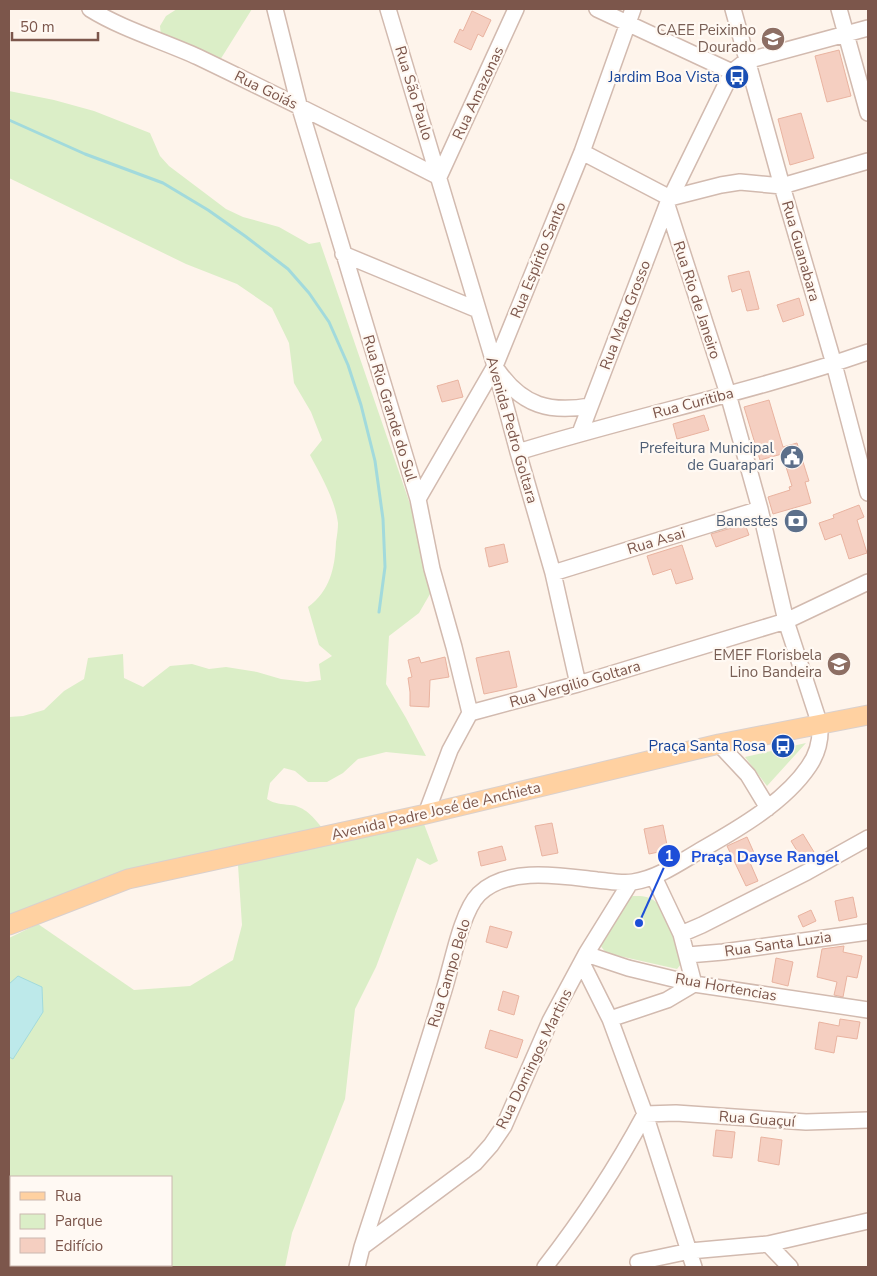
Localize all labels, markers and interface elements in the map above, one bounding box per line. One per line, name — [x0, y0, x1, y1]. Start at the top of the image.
scale bar — [12, 10, 99, 42]
text: 50 m — [20, 17, 55, 37]
place label: CAEE Peixinho Dourado — [657, 20, 756, 57]
school or university icon: CAEE Peixinho Dourado — [760, 26, 786, 52]
street label: Rua São Paulo — [390, 43, 438, 143]
street label: Rua Amazonas — [448, 43, 508, 143]
bus stop icon: Jardim Boa Vista — [724, 64, 750, 90]
street label: Rua Goiás — [231, 66, 301, 114]
place label: Jardim Boa Vista — [608, 67, 720, 87]
street label: Rua Guanabara — [777, 198, 825, 304]
street label: Rua Espírito Santo — [506, 199, 570, 321]
street label: Rua Rio de Janeiro — [668, 238, 726, 362]
street label: Rua Mato Grosso — [595, 257, 655, 373]
street label: Rua Rio Grande do Sul — [358, 332, 422, 484]
street label: Avenida Pedro Goltara — [481, 354, 543, 506]
street label: Rua Curitiba — [650, 383, 736, 423]
place label: Prefeitura Municipal de Guarapari — [640, 438, 775, 475]
public building icon: Prefeitura Municipal de Guarapari — [779, 444, 805, 470]
bank icon: Banestes — [783, 508, 809, 534]
place label: Banestes — [716, 511, 778, 531]
street label: Rua Asai — [625, 523, 687, 559]
place label: EMEF Florisbela Lino Bandeira — [714, 645, 822, 682]
school or university icon: EMEF Florisbela Lino Bandeira — [826, 651, 852, 677]
street label: Rua Vergilio Goltara — [507, 656, 643, 712]
bus stop icon: Praça Santa Rosa — [770, 733, 796, 759]
place label: Praça Santa Rosa — [649, 736, 766, 756]
street label: Avenida Padre José de Anchieta — [329, 777, 543, 845]
callout: Praça Dayse Rangel — [656, 841, 849, 872]
text: 1 — [664, 846, 674, 866]
text: Praça Dayse Rangel — [691, 846, 839, 868]
street label: Rua Campo Belo — [423, 916, 475, 1030]
street label: Rua Santa Luzia — [723, 927, 833, 961]
street label: Rua Hortencias — [674, 968, 778, 1006]
street label: Rua Domingos Martins — [491, 986, 577, 1132]
street label: Rua Guaçuí — [718, 1106, 797, 1132]
legend — [10, 1176, 172, 1266]
text: Rua — [55, 1186, 81, 1206]
text: Parque — [55, 1211, 103, 1231]
text: Edifício — [55, 1236, 103, 1256]

